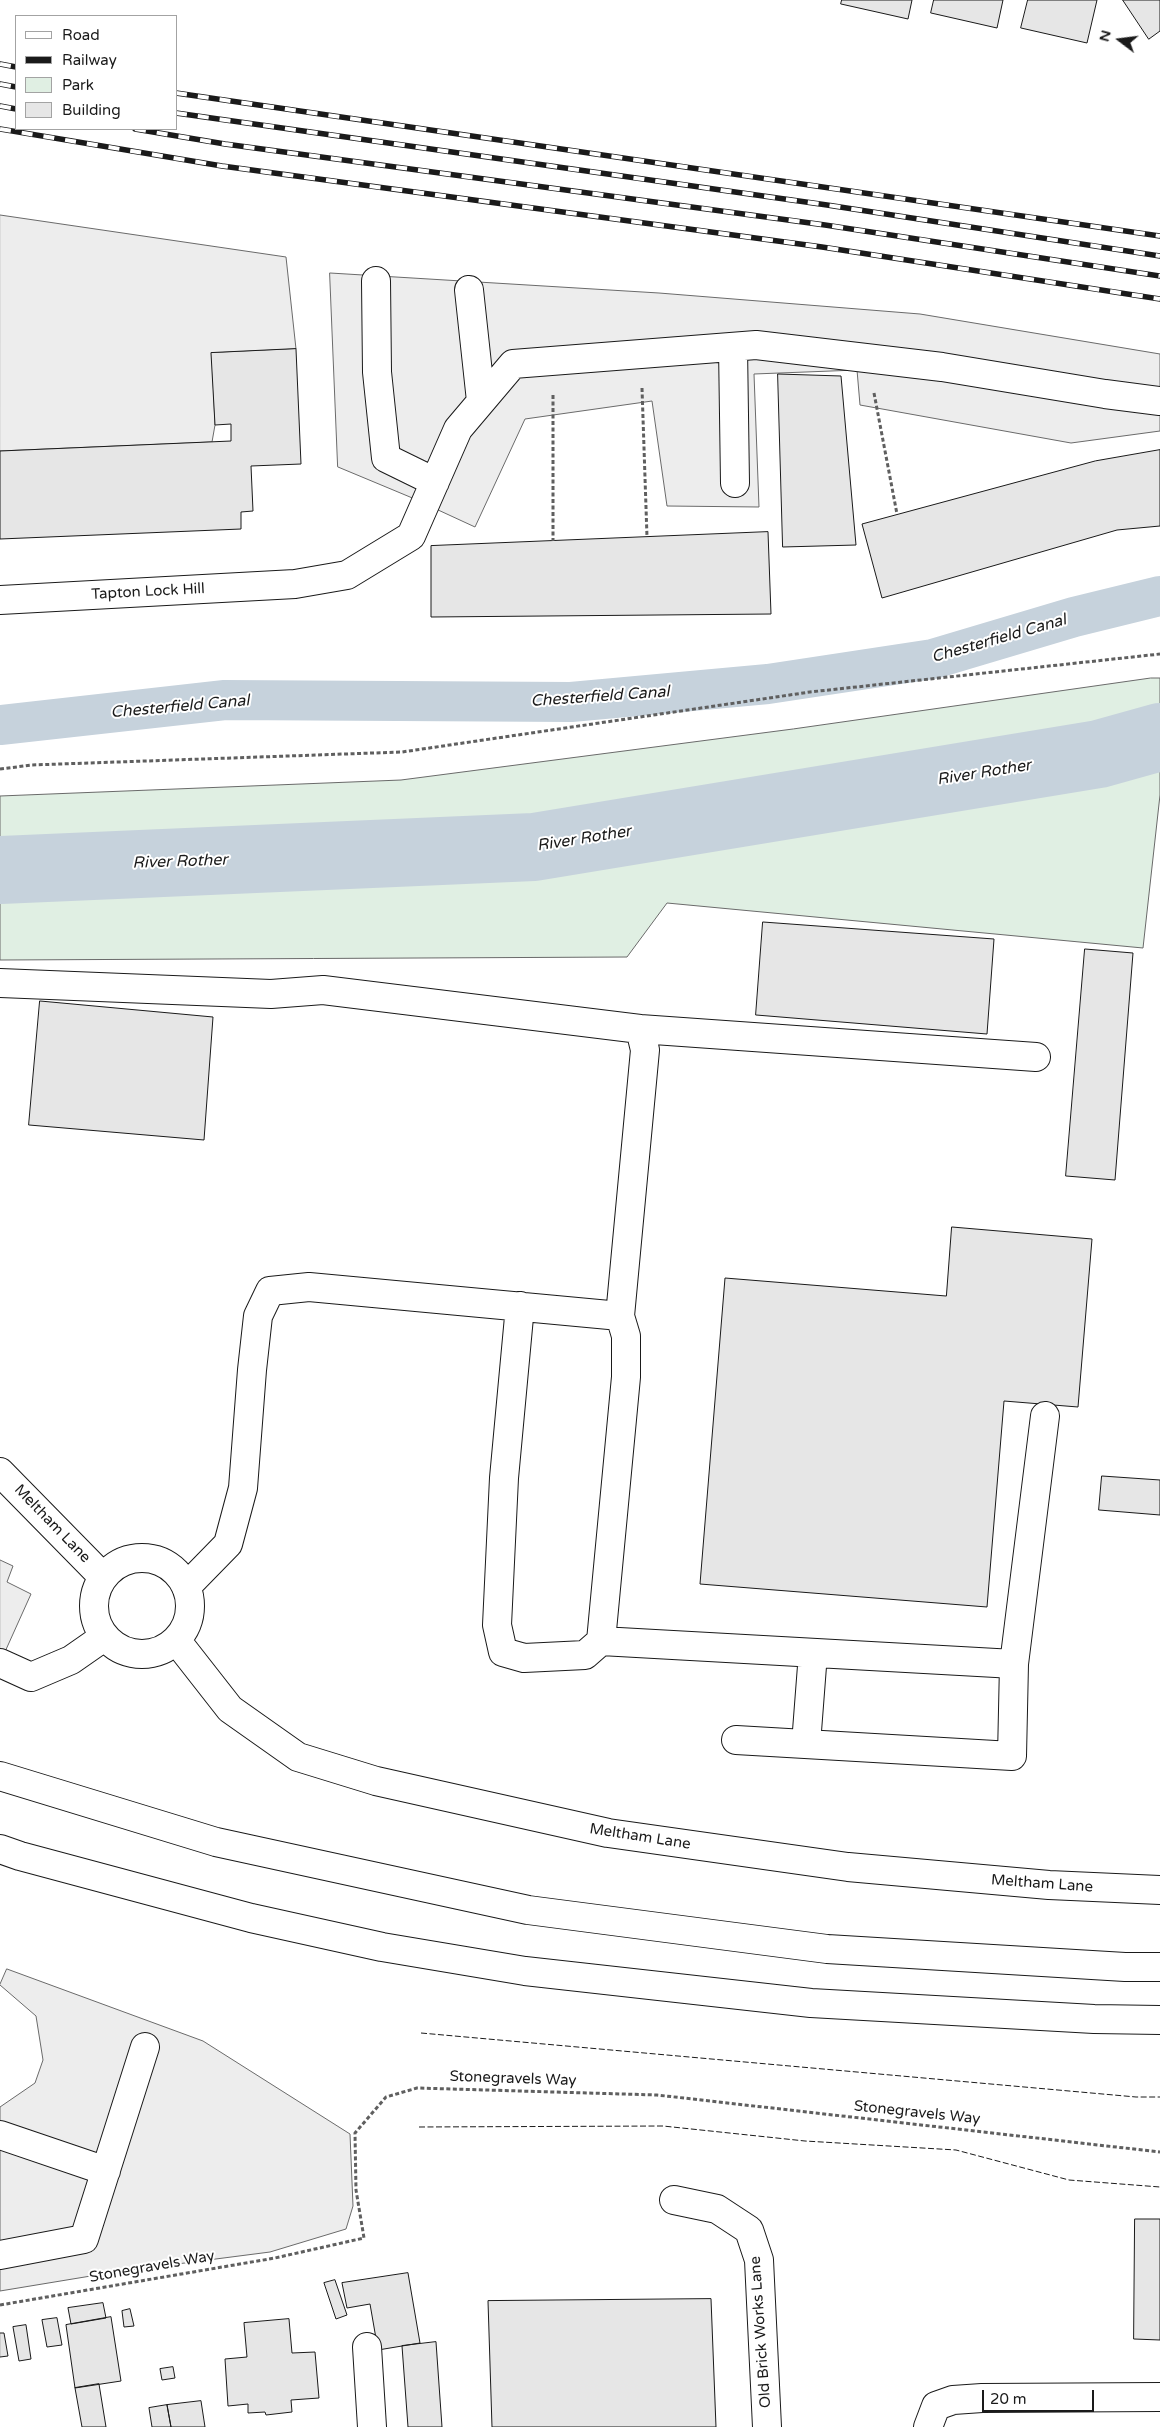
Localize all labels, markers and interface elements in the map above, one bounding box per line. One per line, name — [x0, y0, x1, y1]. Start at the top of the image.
legend — [15, 15, 178, 130]
north arrow — [1095, 15, 1145, 65]
text: Road — [62, 26, 100, 44]
text: N — [1095, 28, 1115, 44]
text: Railway — [62, 51, 117, 69]
text: Park — [62, 76, 94, 94]
text: Building — [62, 101, 121, 119]
street label: Tapton Lock Hill — [91, 580, 205, 604]
water label: Chesterfield Canal — [930, 611, 1068, 667]
water label: Chesterfield Canal — [530, 683, 670, 711]
water label: Chesterfield Canal — [110, 691, 250, 723]
water label: River Rother — [935, 756, 1033, 790]
water label: River Rother — [535, 822, 633, 856]
water label: River Rother — [132, 851, 228, 873]
street label: Meltham Lane — [10, 1481, 94, 1567]
street label: Meltham Lane — [588, 1820, 692, 1854]
street label: Meltham Lane — [990, 1871, 1094, 1897]
street label: Stonegravels Way — [449, 2068, 577, 2090]
street label: Stonegravels Way — [853, 2097, 981, 2129]
street label: Stonegravels Way — [88, 2247, 216, 2287]
street label: Old Brick Works Lane — [747, 2255, 775, 2409]
scale bar — [985, 2380, 1098, 2412]
text: 20 m — [990, 2390, 1027, 2408]

